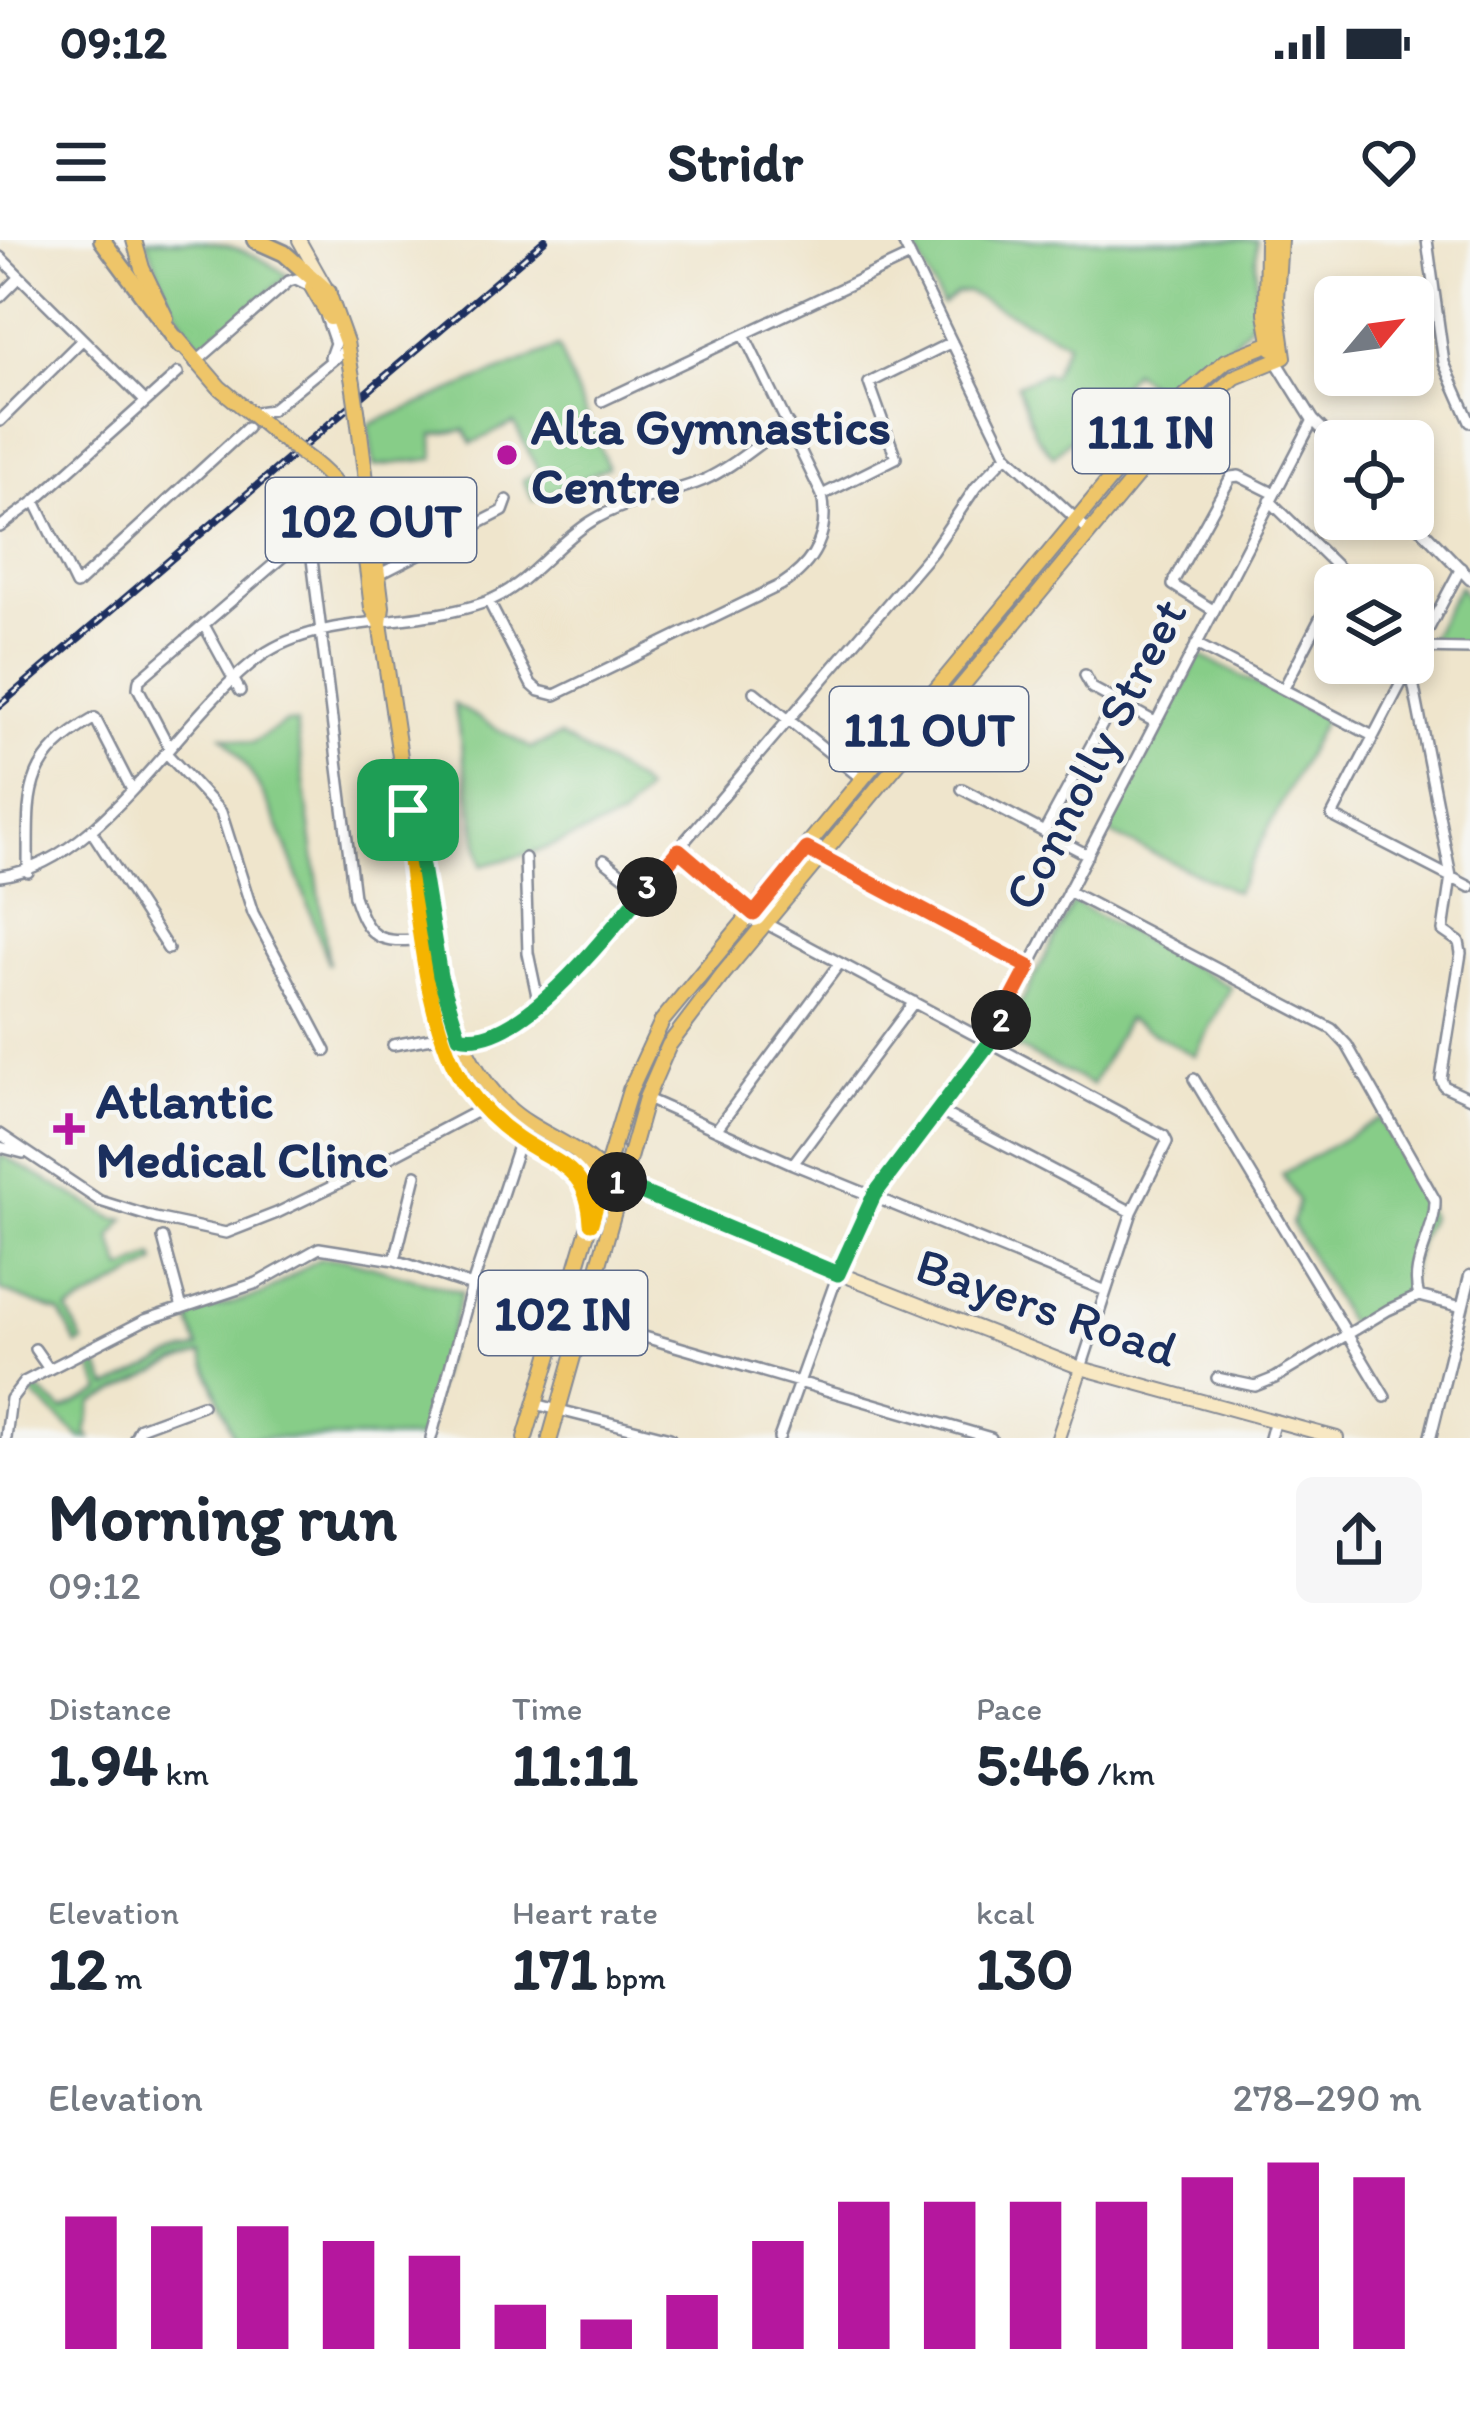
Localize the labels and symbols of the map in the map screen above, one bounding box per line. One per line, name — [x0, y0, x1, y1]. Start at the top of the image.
north arrow — [1314, 276, 1434, 396]
road number: 111 IN — [1073, 389, 1229, 473]
place label: Alta Gymnastics Centre — [531, 396, 891, 516]
marker: Alta Gymnastics Centre — [494, 442, 520, 468]
road number: 102 OUT — [266, 478, 476, 562]
street label: Connolly Street — [990, 588, 1200, 920]
road number: 111 OUT — [830, 687, 1028, 771]
pin — [357, 759, 459, 861]
pin: 3 — [617, 857, 677, 917]
pin: 2 — [971, 990, 1031, 1050]
place label: Atlantic Medical Clinc — [96, 1070, 389, 1190]
marker: Atlantic Medical Clinc — [53, 1113, 85, 1145]
pin: 1 — [587, 1152, 647, 1212]
street label: Bayers Road — [908, 1234, 1186, 1380]
road number: 102 IN — [479, 1271, 647, 1355]

